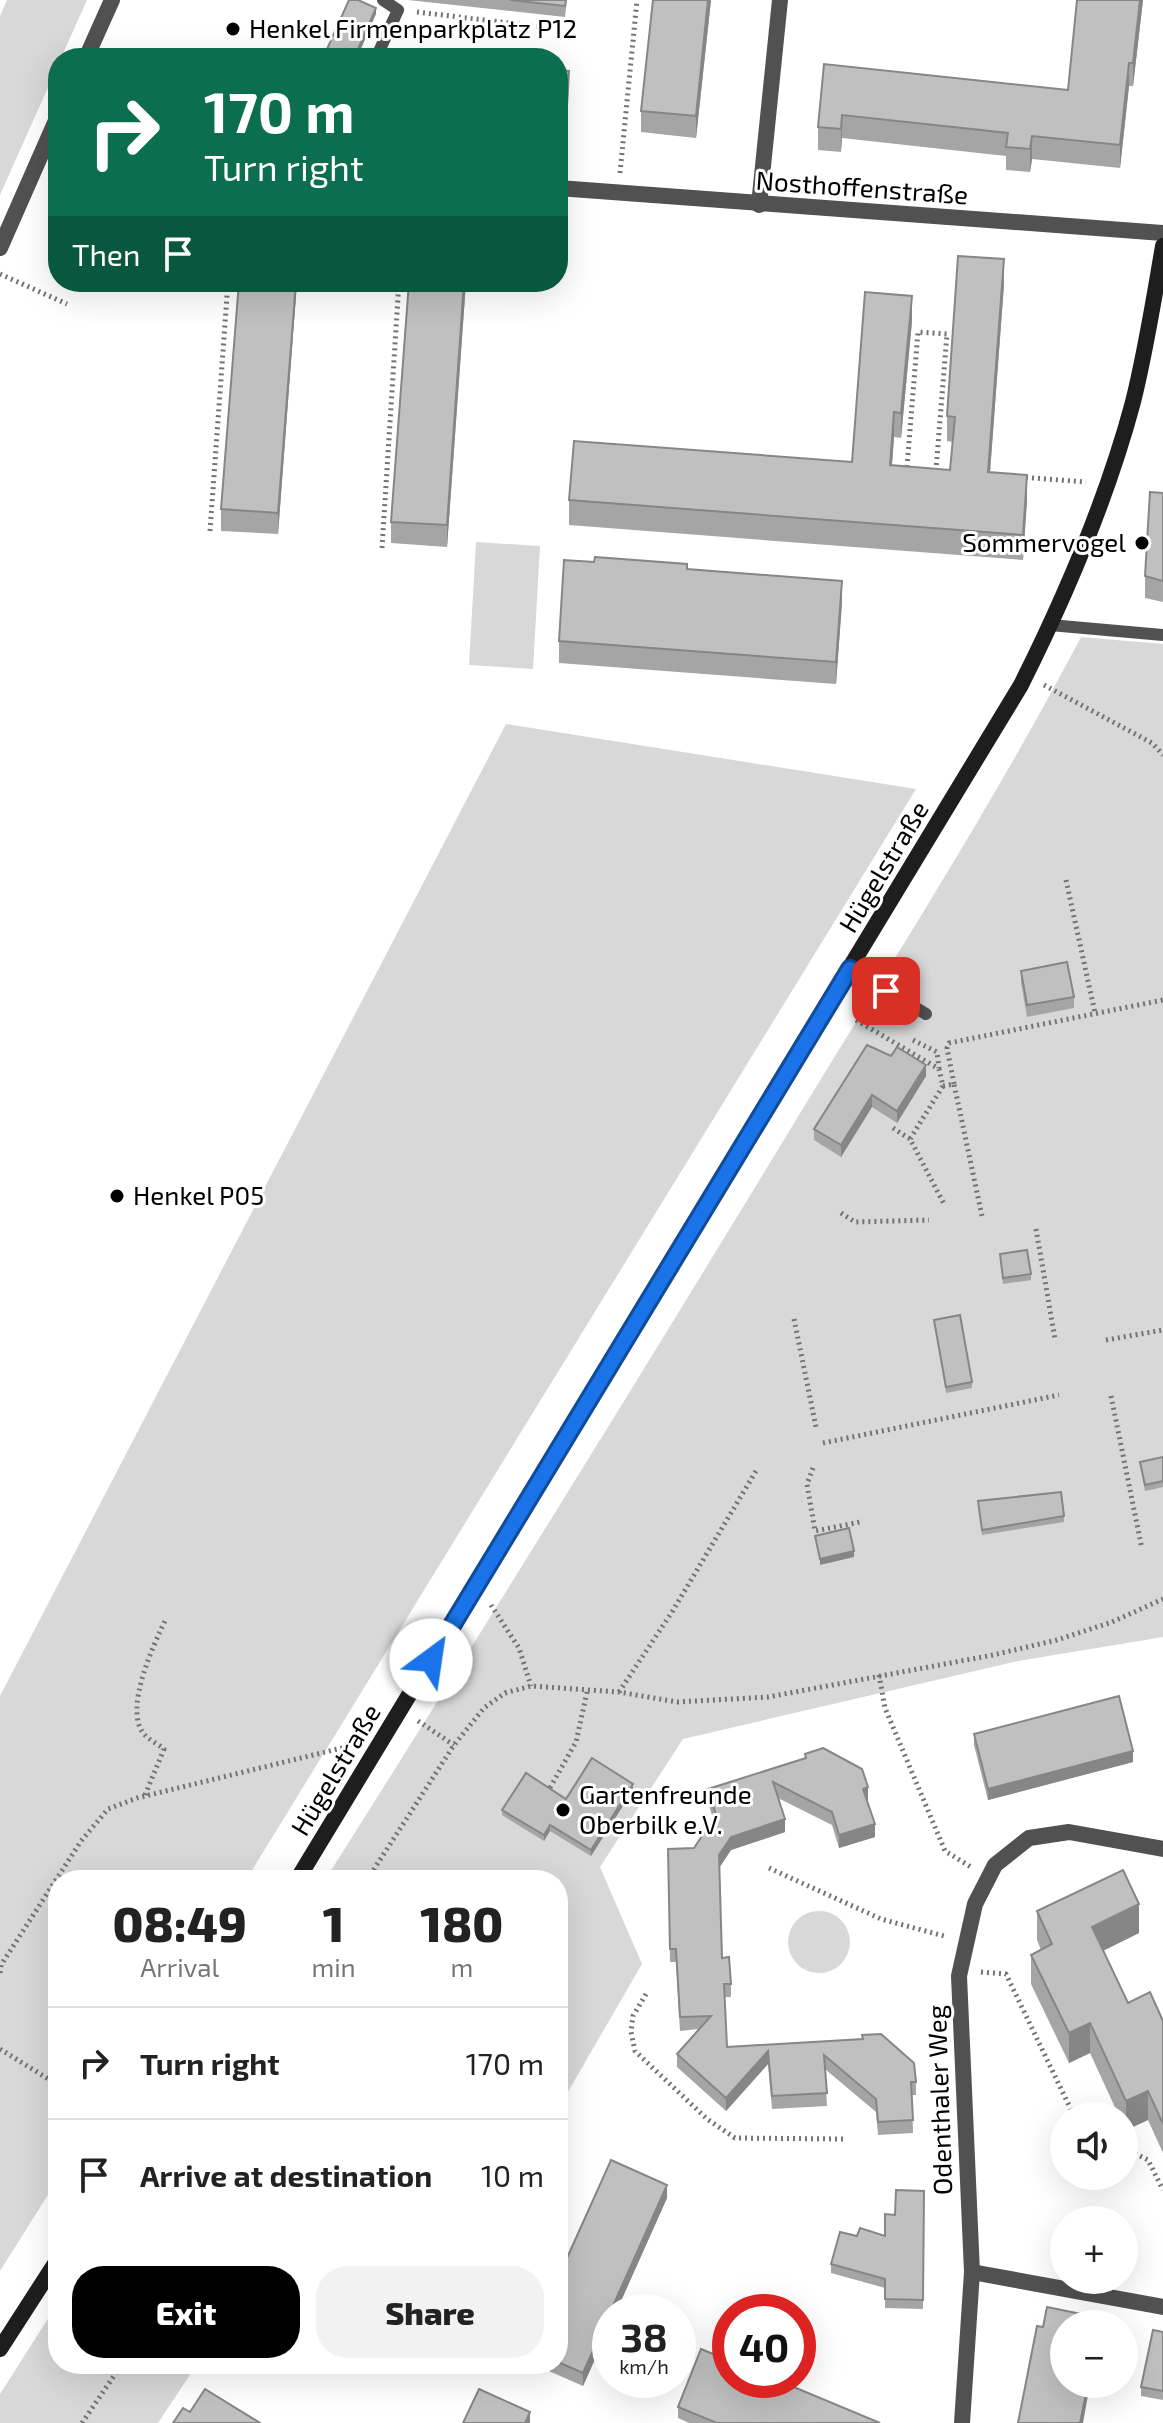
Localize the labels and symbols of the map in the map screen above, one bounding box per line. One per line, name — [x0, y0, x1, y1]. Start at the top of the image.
place label: Henkel Firmenparkplatz P12 — [249, 12, 577, 43]
marker: Henkel Firmenparkplatz P12 — [224, 20, 242, 38]
street label: Nosthoffenstraße — [755, 164, 969, 209]
place label: Sommervogel — [962, 526, 1126, 557]
marker: Sommervogel — [1133, 534, 1151, 552]
street label: Hügelstraße — [831, 795, 934, 937]
pin — [852, 957, 920, 1025]
place label: Henkel P05 — [133, 1179, 264, 1210]
marker: Henkel P05 — [108, 1187, 126, 1205]
position arrow — [389, 1618, 473, 1702]
street label: Hügelstraße — [283, 1698, 386, 1840]
place label: Gartenfreunde Oberbilk e.V. — [579, 1778, 752, 1839]
marker: Gartenfreunde Oberbilk e.V. — [554, 1801, 572, 1819]
street label: Odenthaler Weg — [920, 2004, 957, 2196]
speed limit sign: 40 — [712, 2294, 816, 2398]

